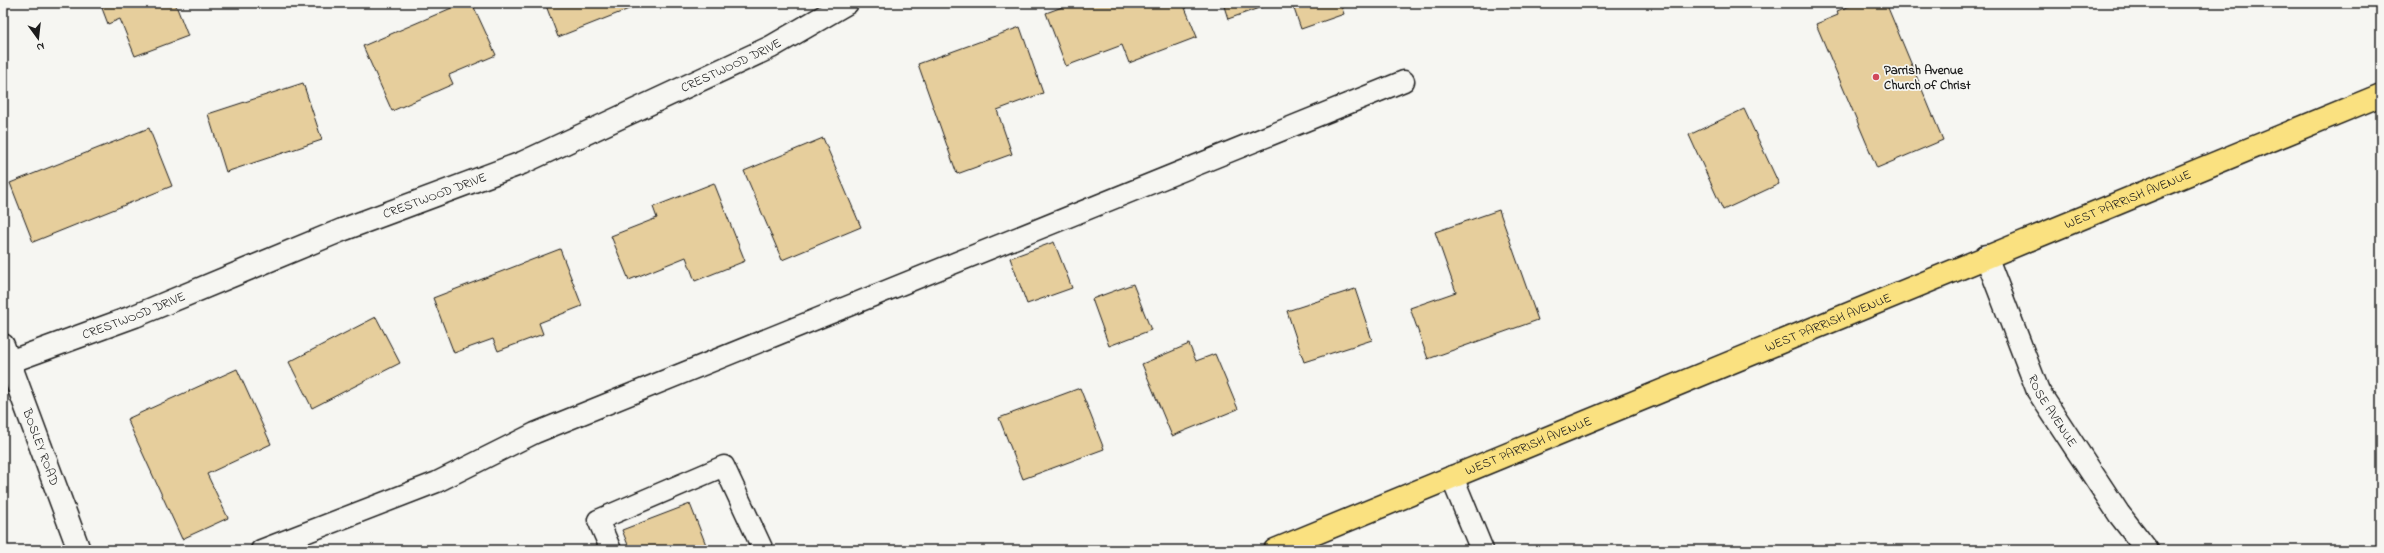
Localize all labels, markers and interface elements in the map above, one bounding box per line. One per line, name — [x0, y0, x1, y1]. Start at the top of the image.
north arrow — [18, 18, 58, 58]
street label: CRESTWOOD DRIVE — [678, 33, 785, 97]
text: N — [35, 38, 46, 55]
place label: Parrish Avenue Church of Christ — [1884, 61, 1971, 95]
marker: Parrish Avenue Church of Christ — [1871, 72, 1881, 82]
street label: WEST PARRISH AVENUE — [2061, 165, 2194, 234]
street label: CRESTWOOD DRIVE — [380, 168, 489, 224]
street label: CRESTWOOD DRIVE — [79, 287, 188, 344]
street label: WEST PARRISH AVENUE — [1762, 288, 1894, 357]
street label: ROSE AVENUE — [2023, 372, 2082, 451]
street label: BOSLEY ROAD — [18, 405, 64, 488]
street label: WEST PARRISH AVENUE — [1462, 411, 1595, 480]

